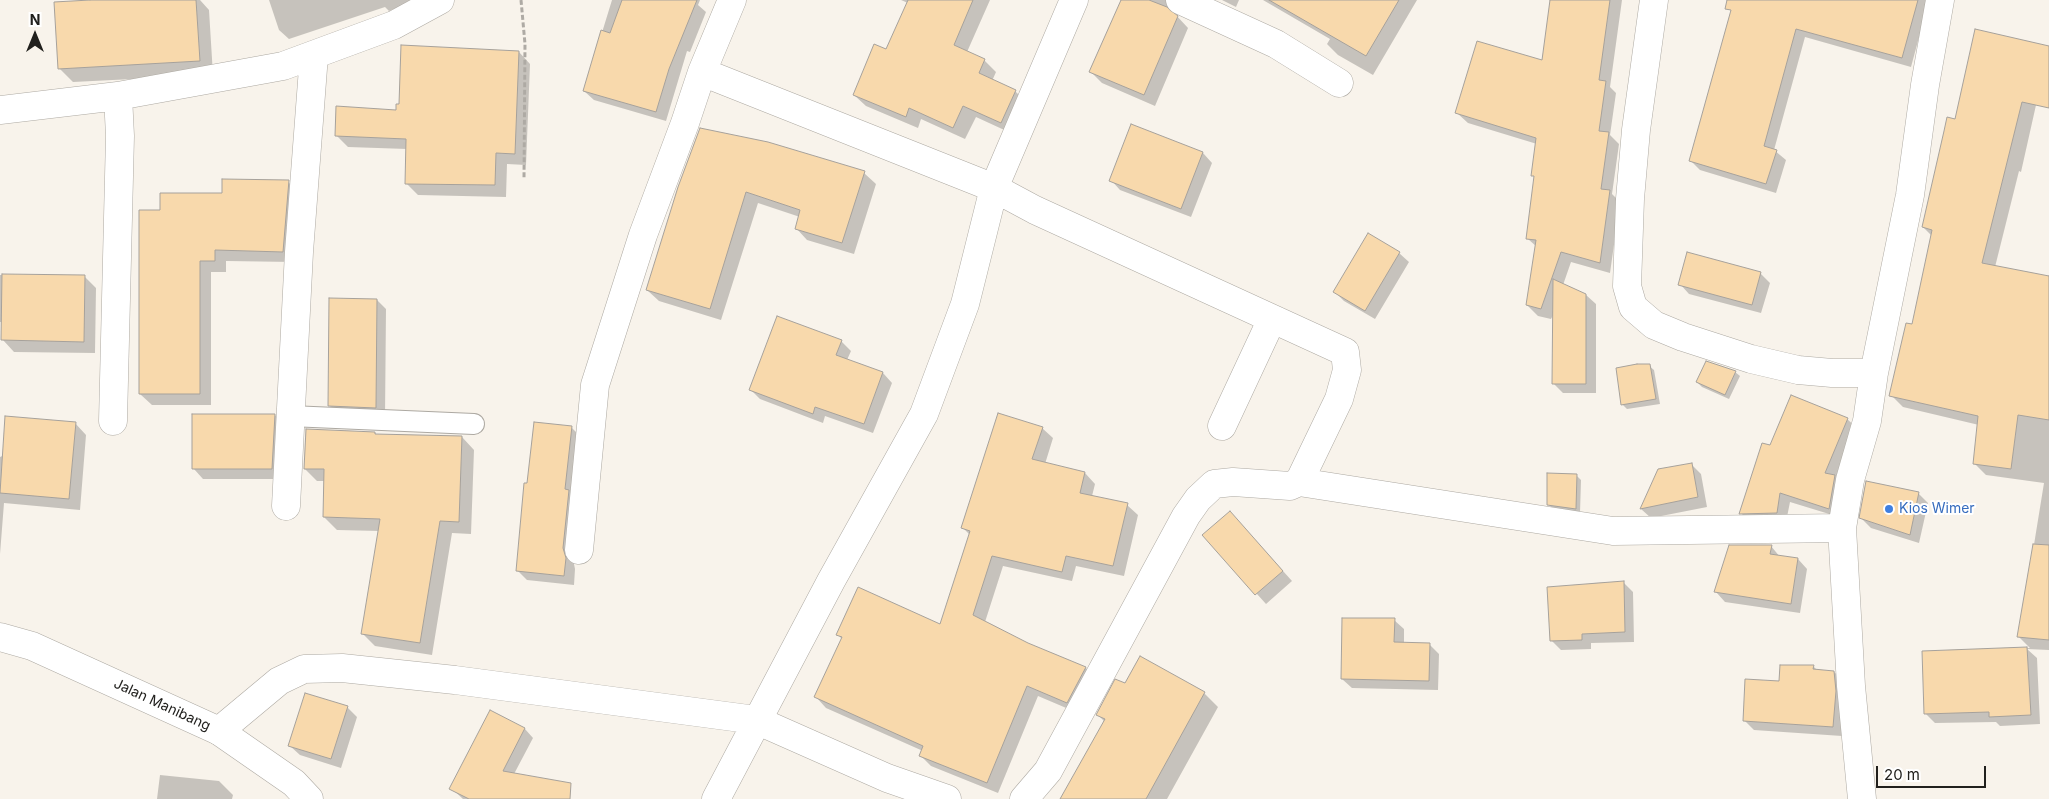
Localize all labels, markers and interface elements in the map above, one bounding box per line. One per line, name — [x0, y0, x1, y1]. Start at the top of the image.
north arrow — [10, 10, 60, 60]
text: N — [30, 11, 40, 28]
place label: Kios Wimer — [1899, 501, 1975, 517]
marker: Kios Wimer — [1883, 503, 1895, 515]
street label: Jalan Manibang — [111, 675, 213, 735]
scale bar — [1879, 756, 1989, 788]
text: 20 m — [1884, 765, 1920, 784]

